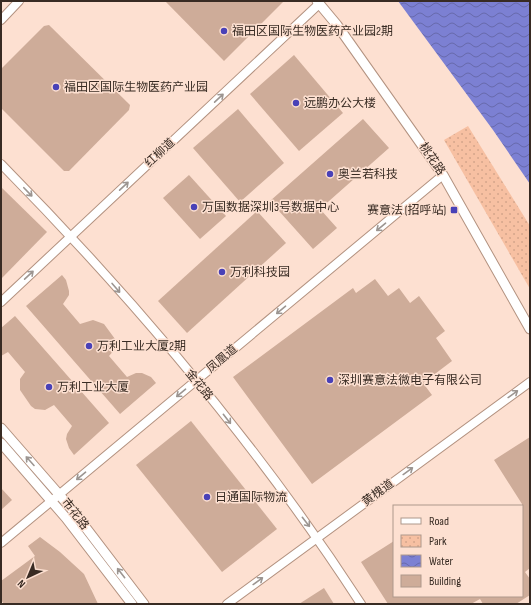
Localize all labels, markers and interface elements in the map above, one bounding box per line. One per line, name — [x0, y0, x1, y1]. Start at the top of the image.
place label: 福田区国际生物医药产业园2期 — [232, 24, 393, 39]
marker: 福田区国际生物医药产业园2期 — [219, 26, 229, 36]
place label: 福田区国际生物医药产业园 — [64, 80, 208, 95]
marker: 福田区国际生物医药产业园 — [51, 82, 61, 92]
one-way arrow — [214, 93, 224, 102]
place label: 远鹏办公大楼 — [304, 96, 376, 111]
marker: 远鹏办公大楼 — [291, 98, 301, 108]
street label: 红柳道 — [142, 135, 178, 171]
street label: 桃花路 — [416, 140, 448, 178]
place label: 奥兰若科技 — [338, 167, 398, 182]
marker: 奥兰若科技 — [325, 169, 335, 179]
one-way arrow — [119, 182, 129, 191]
one-way arrow — [23, 187, 33, 197]
place label: 万国数据深圳3号数据中心 — [202, 200, 339, 215]
marker: 万国数据深圳3号数据中心 — [189, 202, 199, 212]
place label: 赛意法 (招呼站) — [367, 203, 446, 218]
marker: 赛意法 (招呼站) — [449, 205, 459, 215]
one-way arrow — [376, 222, 386, 231]
place label: 万利科技园 — [230, 265, 290, 280]
marker: 万利科技园 — [217, 267, 227, 277]
one-way arrow — [24, 271, 34, 280]
one-way arrow — [112, 282, 121, 293]
one-way arrow — [276, 305, 286, 314]
place label: 万利工业大厦2期 — [97, 339, 186, 354]
marker: 万利工业大厦2期 — [84, 341, 94, 351]
street label: 凤凰道 — [203, 342, 241, 376]
street label: 金花路 — [182, 366, 216, 404]
place label: 深圳赛意法微电子有限公司 — [338, 373, 482, 388]
marker: 深圳赛意法微电子有限公司 — [325, 375, 335, 385]
place label: 万利工业大厦 — [57, 380, 129, 395]
marker: 万利工业大厦 — [44, 382, 54, 392]
one-way arrow — [176, 389, 186, 398]
one-way arrow — [508, 390, 519, 398]
one-way arrow — [222, 414, 231, 425]
one-way arrow — [26, 456, 35, 466]
one-way arrow — [403, 467, 414, 475]
one-way arrow — [76, 472, 86, 481]
street label: 黄槐道 — [359, 476, 397, 510]
place label: 日通国际物流 — [215, 490, 287, 505]
marker: 日通国际物流 — [202, 492, 212, 502]
street label: 市花路 — [58, 495, 92, 533]
legend — [393, 505, 523, 597]
text: Road — [429, 514, 449, 529]
one-way arrow — [302, 517, 310, 528]
text: Park — [429, 534, 447, 549]
text: Water — [429, 554, 453, 569]
north arrow — [8, 557, 48, 597]
one-way arrow — [116, 568, 125, 579]
text: Building — [429, 574, 461, 589]
text: N — [15, 577, 28, 591]
one-way arrow — [253, 577, 264, 585]

